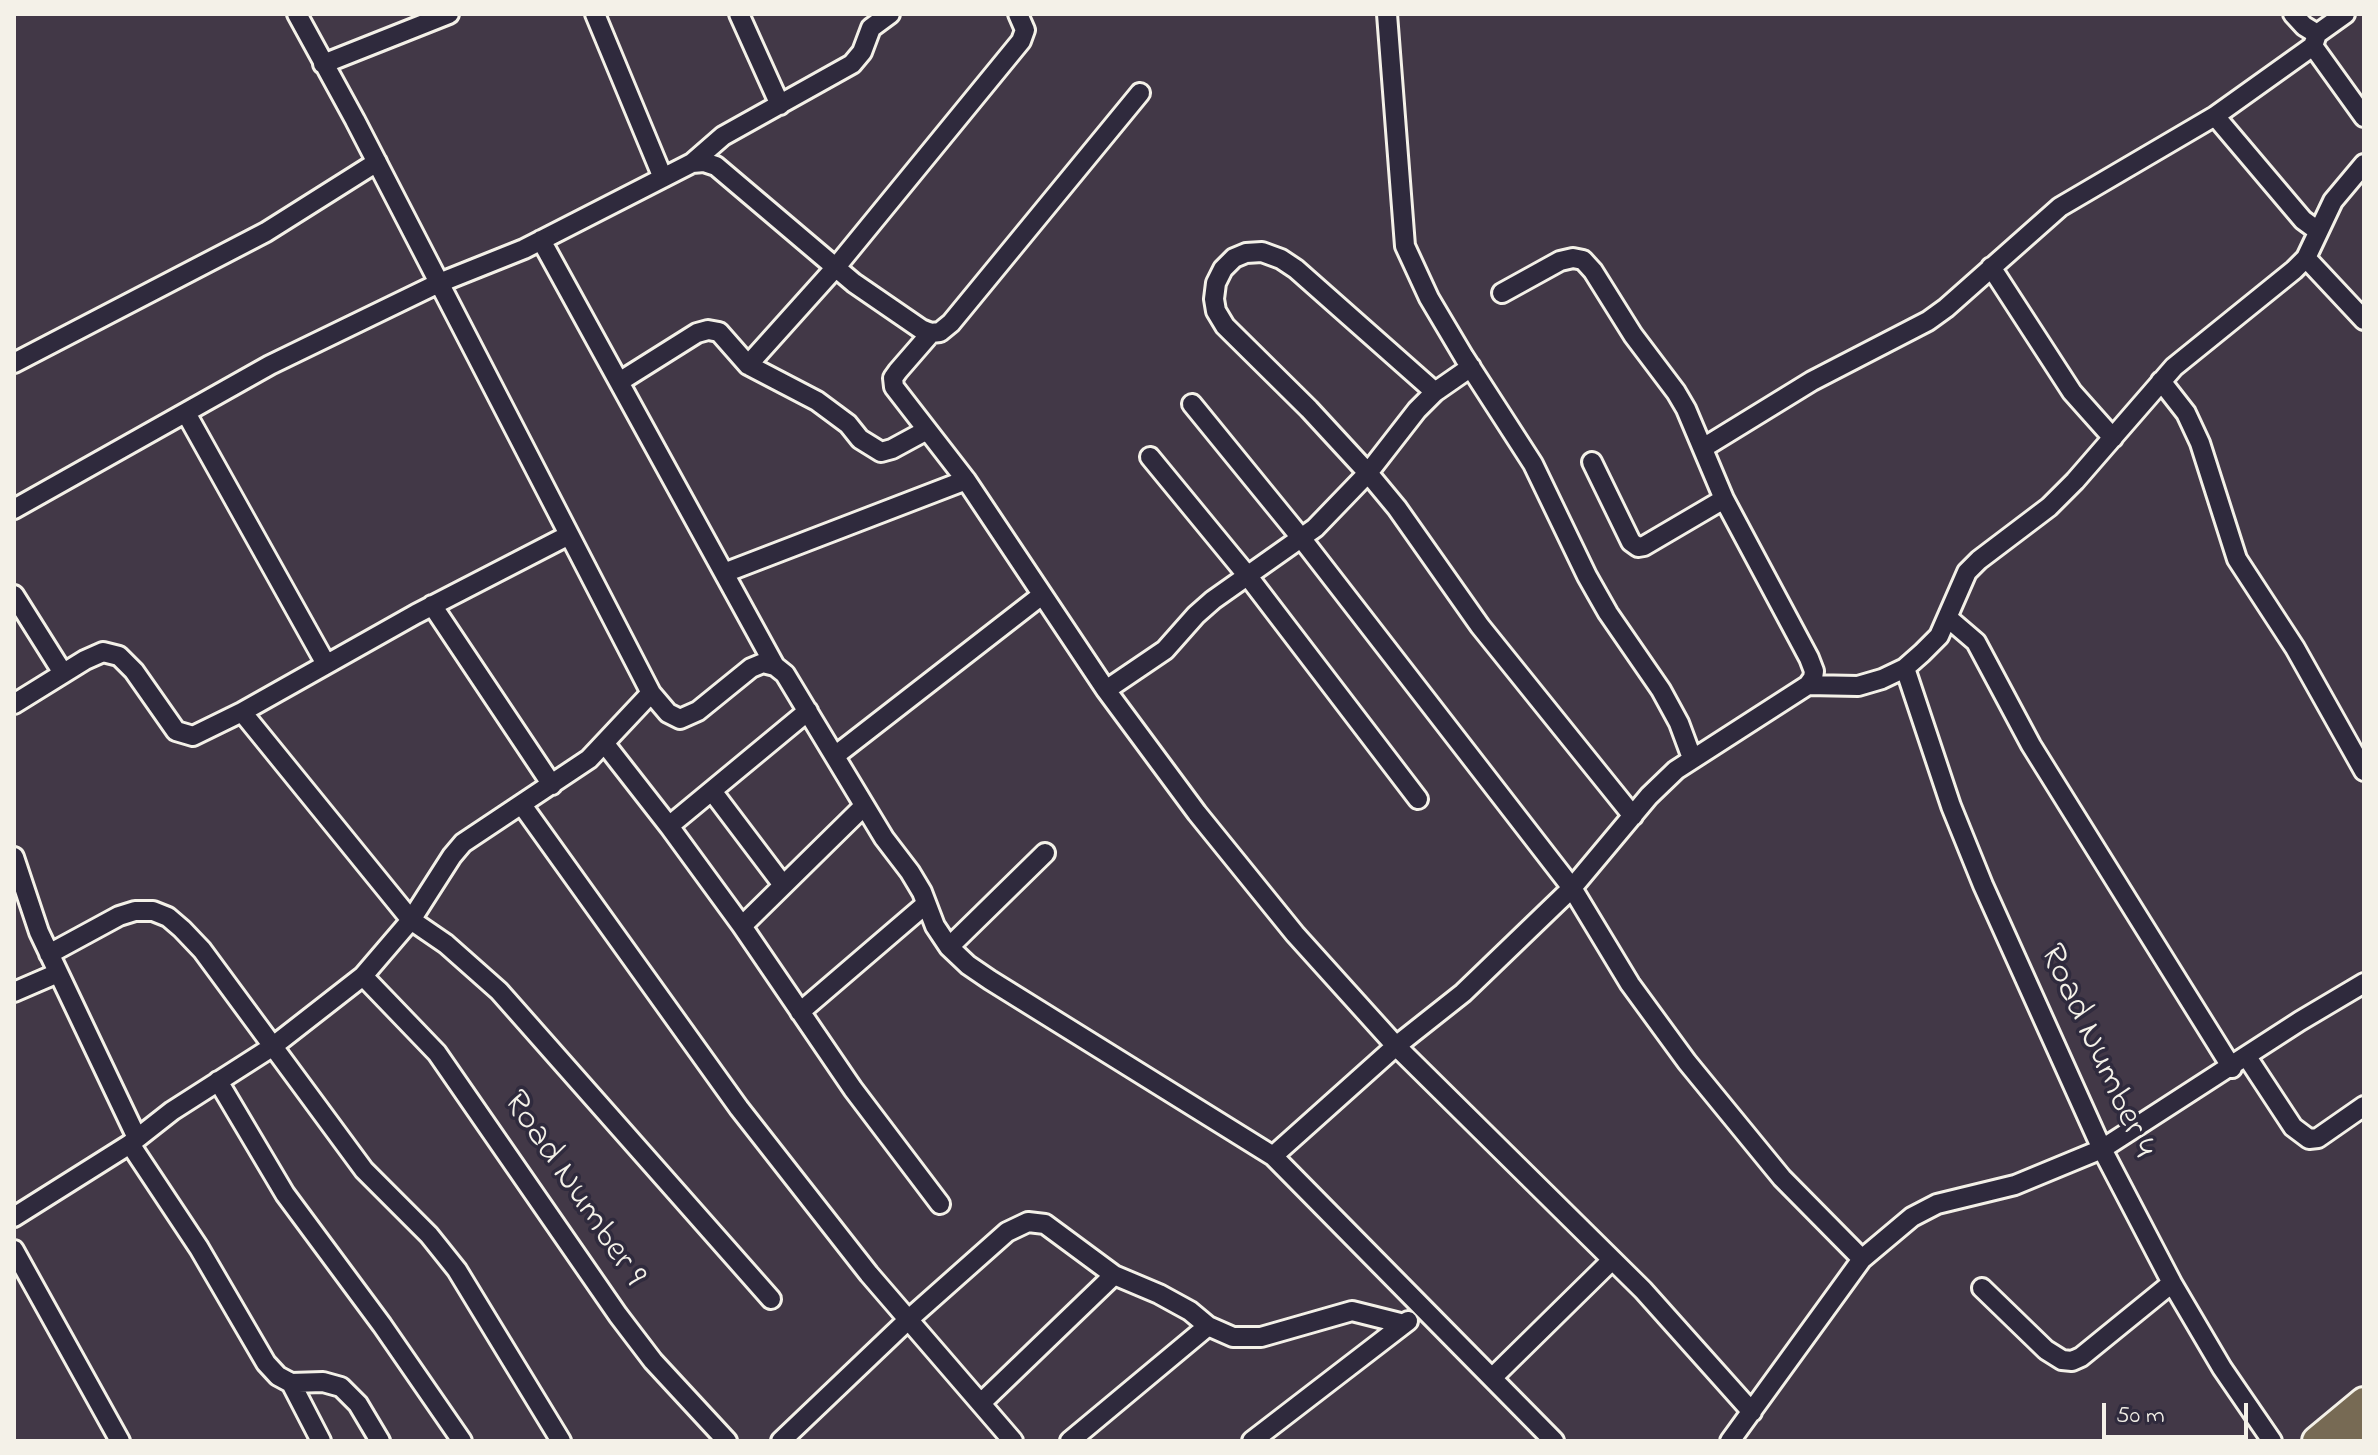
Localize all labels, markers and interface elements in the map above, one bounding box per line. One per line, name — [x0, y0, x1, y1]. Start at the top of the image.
street label: Road Number 4 — [2027, 939, 2163, 1165]
street label: Road Number 9 — [491, 1084, 653, 1296]
scale bar — [2106, 1387, 2252, 1437]
text: 50 m — [2116, 1399, 2165, 1434]

